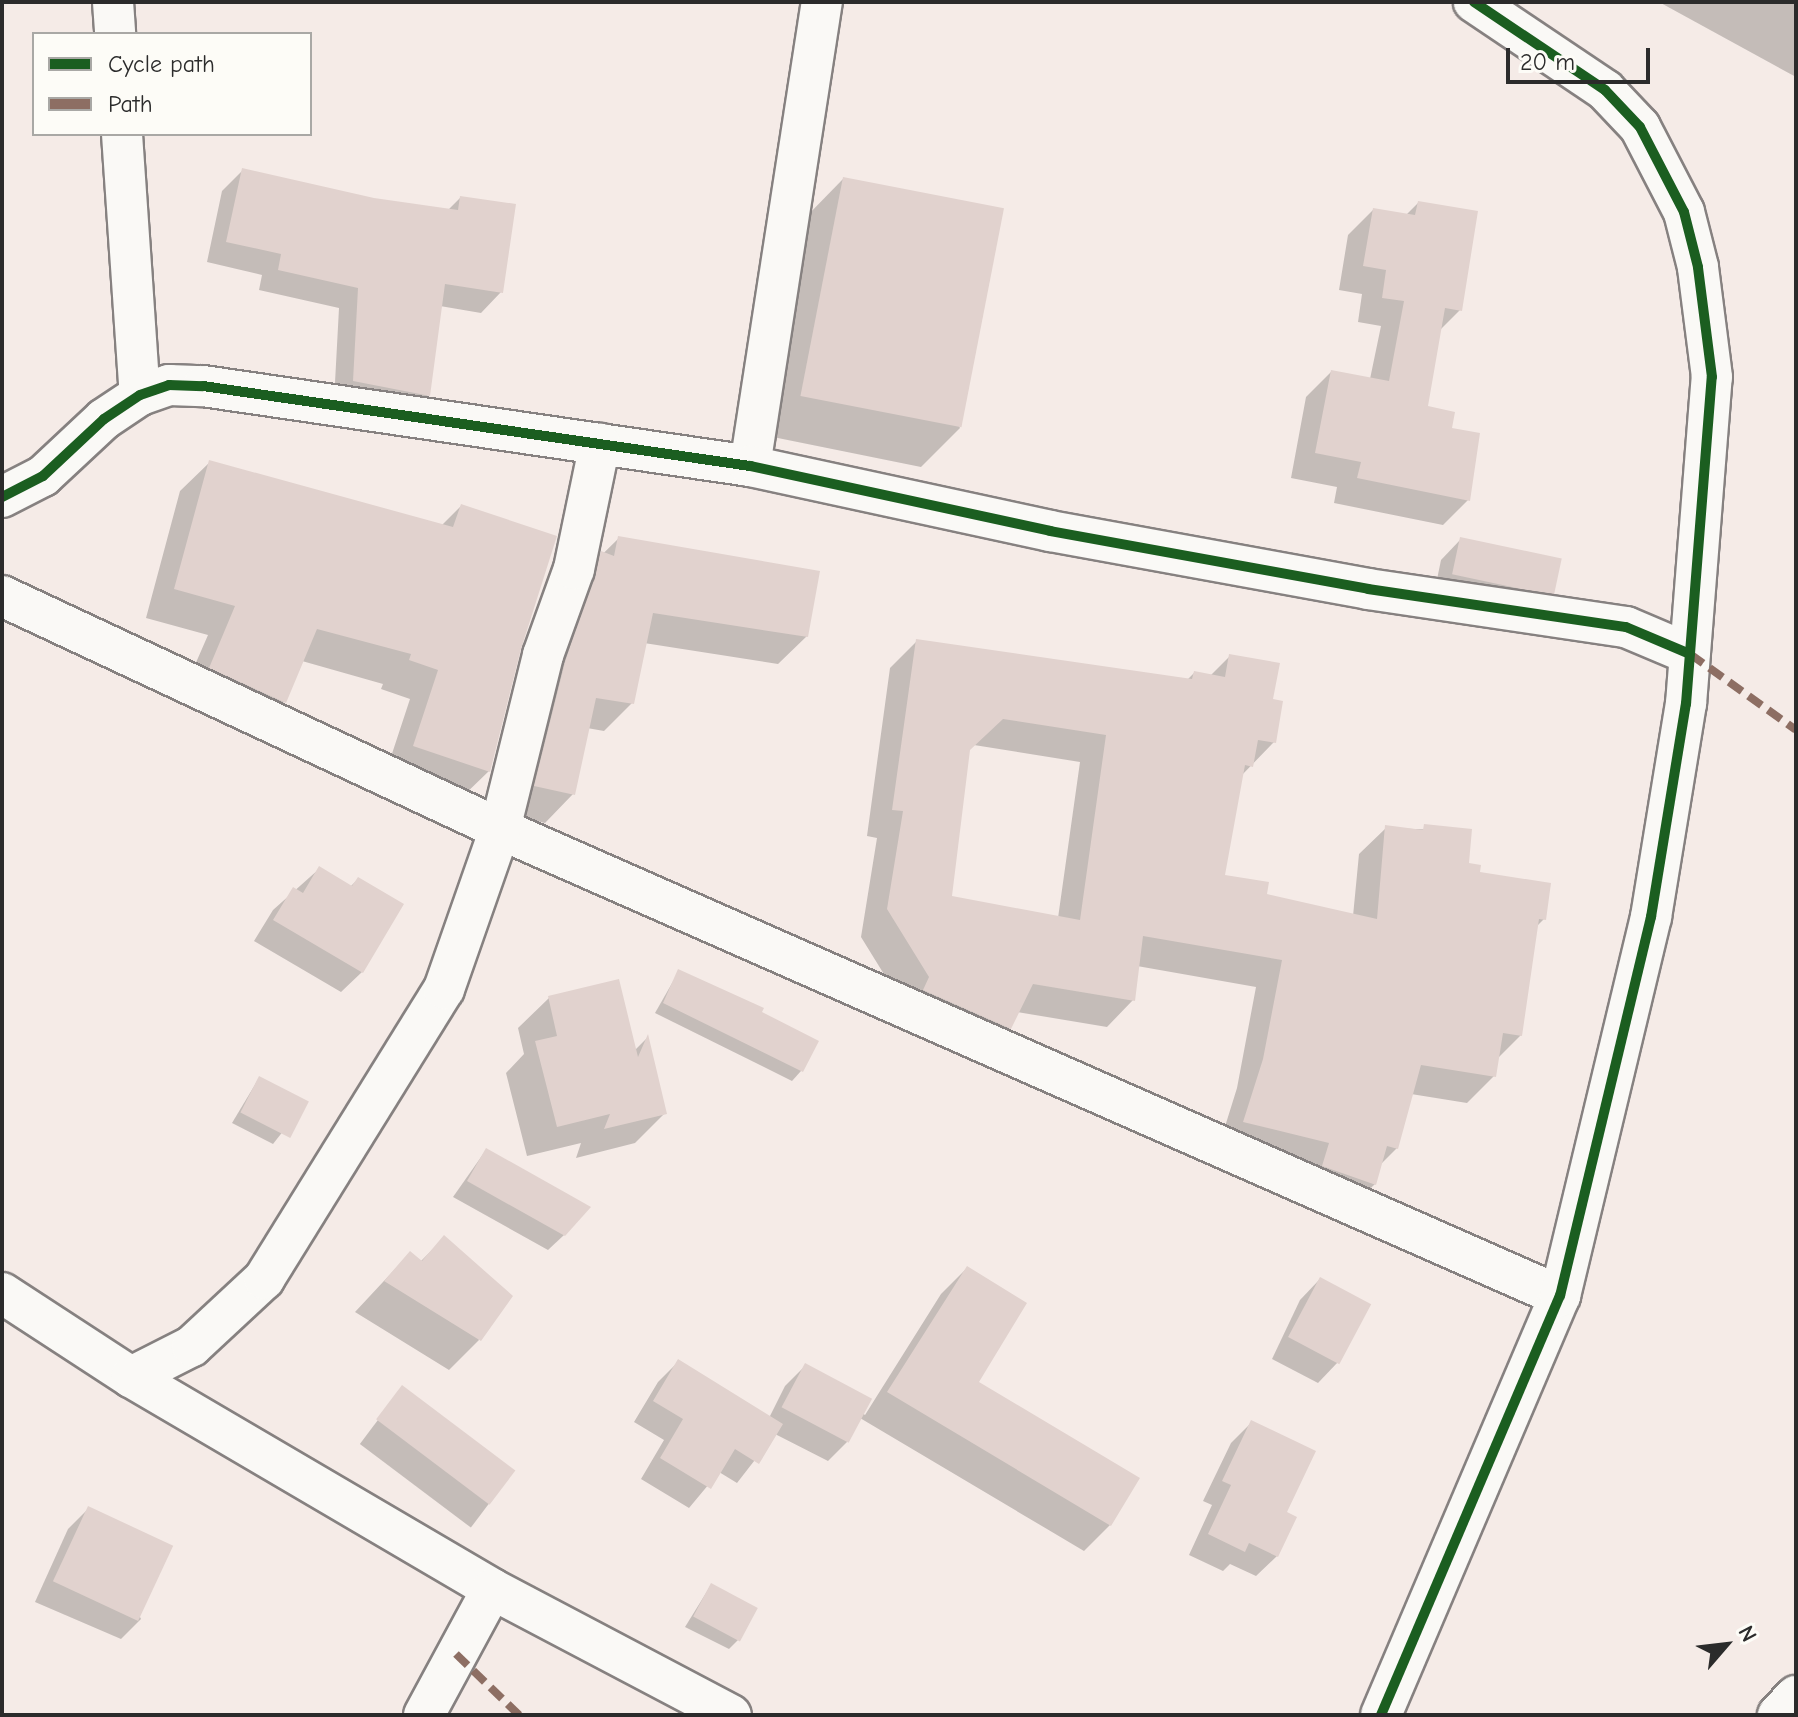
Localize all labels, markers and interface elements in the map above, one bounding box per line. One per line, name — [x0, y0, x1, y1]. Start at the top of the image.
legend — [32, 32, 312, 136]
scale bar — [1510, 32, 1654, 82]
text: 20 m — [1520, 48, 1575, 76]
text: Cycle path — [108, 50, 215, 78]
text: Path — [108, 90, 153, 118]
north arrow — [1686, 1605, 1766, 1685]
text: N — [1732, 1621, 1762, 1646]

